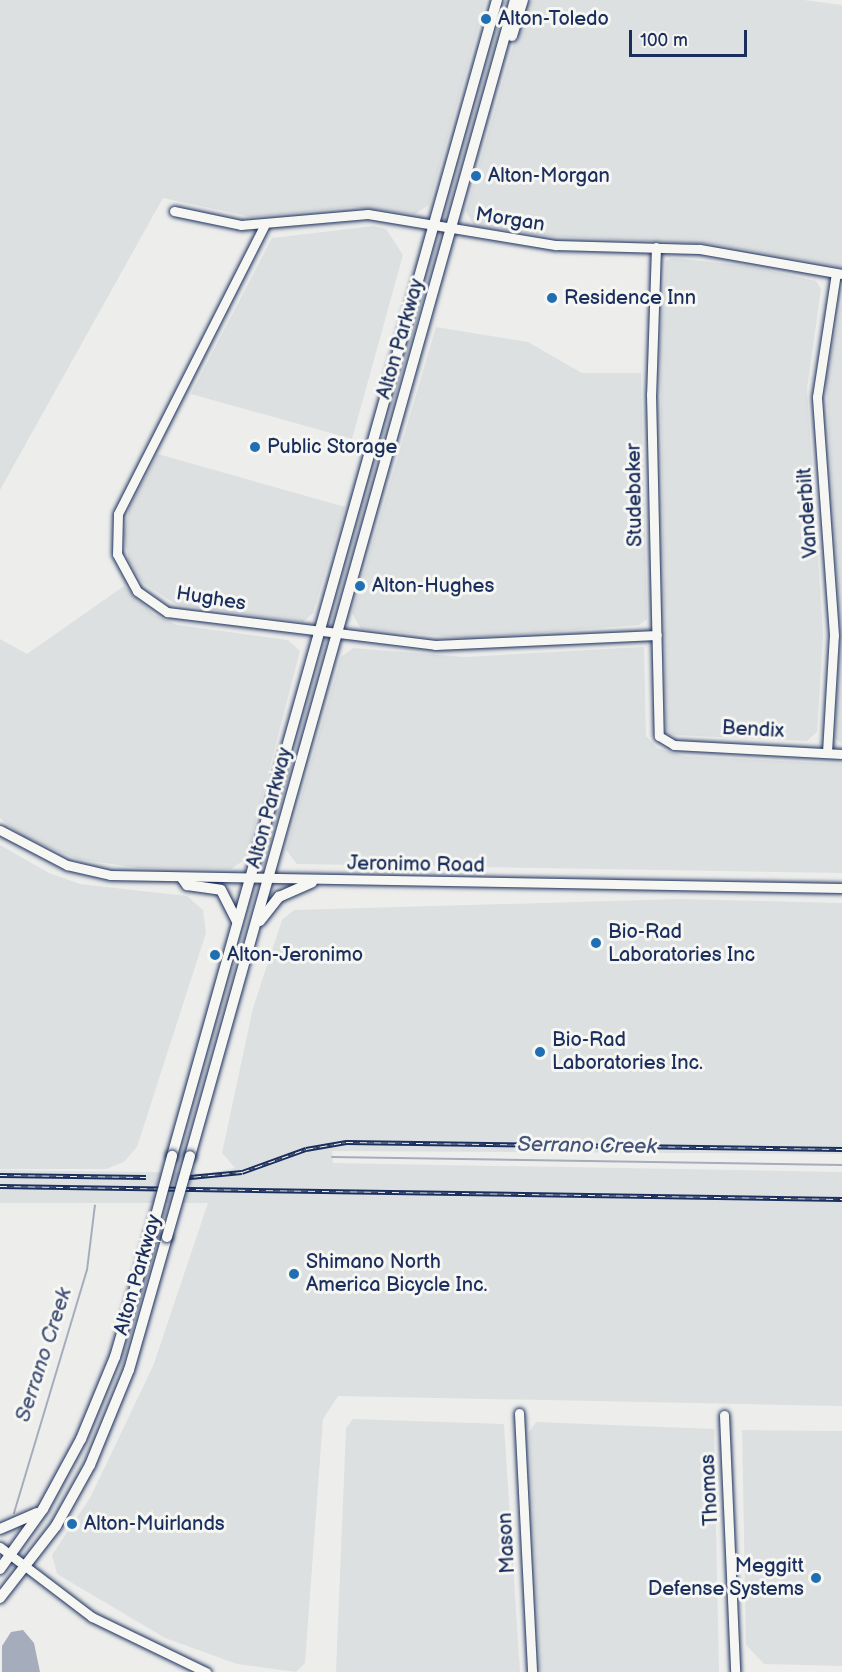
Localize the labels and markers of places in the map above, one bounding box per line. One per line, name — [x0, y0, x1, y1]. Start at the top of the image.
place label: Alton-Toledo — [498, 7, 609, 31]
marker: Alton-Toledo — [479, 12, 493, 26]
place label: Alton-Morgan — [488, 164, 610, 188]
marker: Alton-Morgan — [469, 169, 483, 183]
place label: Residence Inn — [564, 286, 696, 310]
marker: Residence Inn — [545, 291, 559, 305]
place label: Public Storage — [267, 435, 398, 459]
marker: Public Storage — [248, 440, 262, 454]
place label: Alton-Hughes — [372, 574, 494, 598]
marker: Alton-Hughes — [353, 579, 367, 593]
place label: Bio-Rad Laboratories Inc — [608, 920, 755, 967]
marker: Bio-Rad Laboratories Inc — [589, 936, 603, 950]
place label: Alton-Jeronimo — [227, 943, 363, 967]
marker: Alton-Jeronimo — [208, 948, 222, 962]
place label: Bio-Rad Laboratories Inc. — [552, 1028, 703, 1075]
marker: Bio-Rad Laboratories Inc. — [533, 1045, 547, 1059]
place label: Shimano North America Bicycle Inc. — [306, 1250, 487, 1297]
marker: Shimano North America Bicycle Inc. — [287, 1267, 301, 1281]
place label: Alton-Muirlands — [84, 1512, 225, 1536]
marker: Alton-Muirlands — [65, 1517, 79, 1531]
place label: Meggitt Defense Systems — [647, 1554, 804, 1601]
marker: Meggitt Defense Systems — [809, 1571, 823, 1585]

